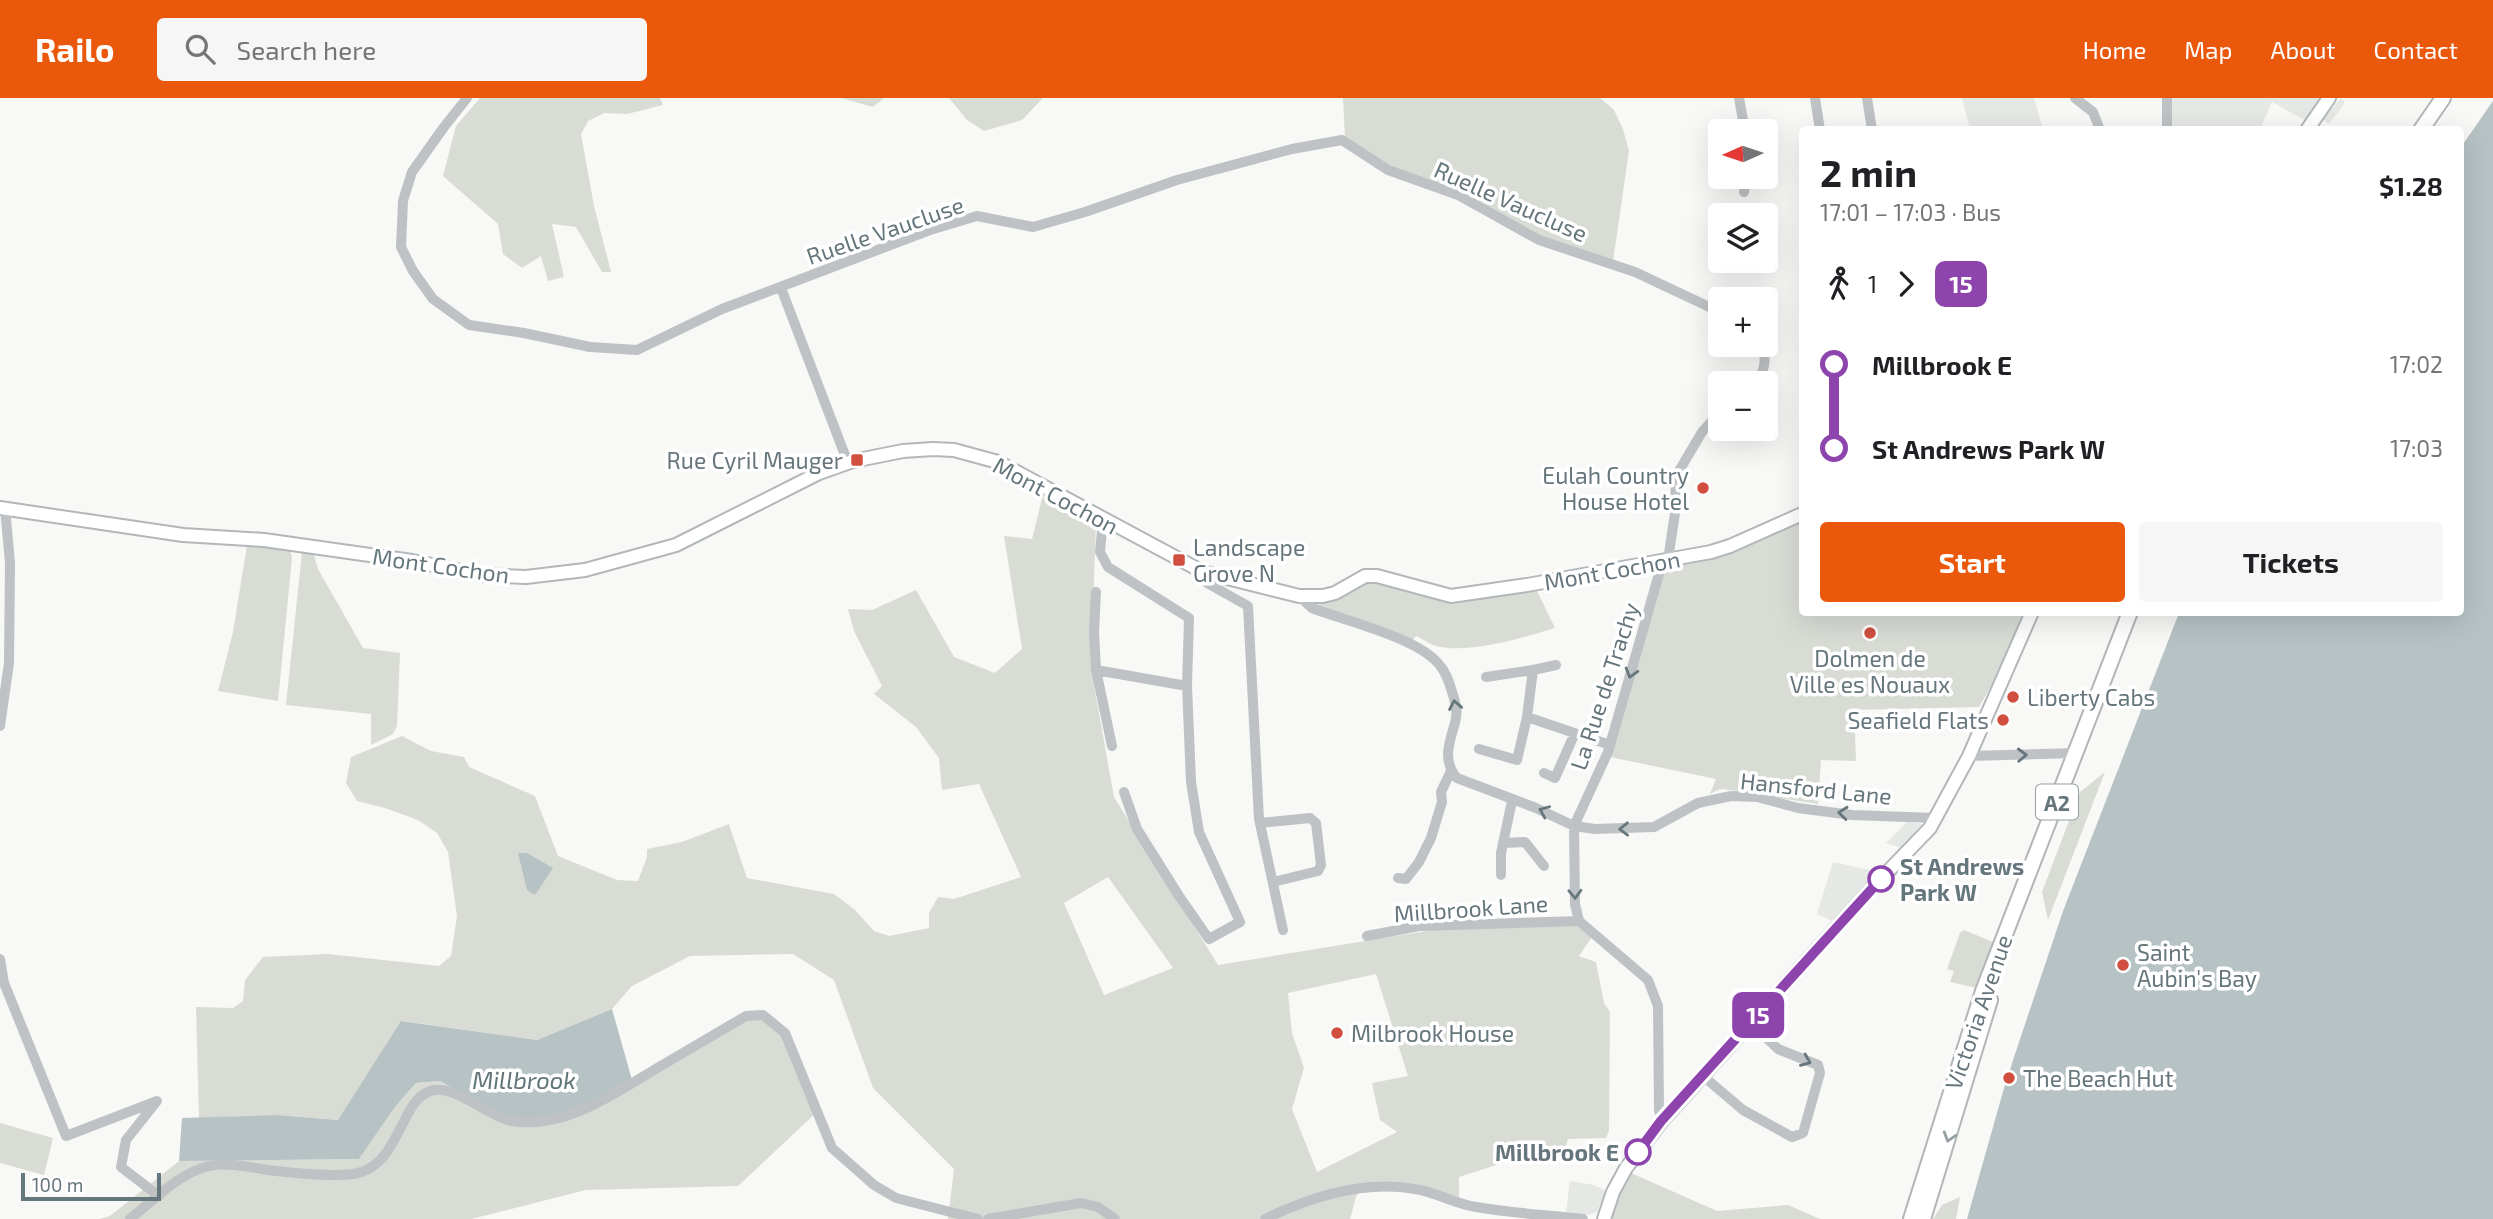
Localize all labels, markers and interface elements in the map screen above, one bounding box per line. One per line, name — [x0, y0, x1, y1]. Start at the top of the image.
search box — [157, 18, 647, 81]
text: Railo — [35, 29, 115, 69]
icon: search — [181, 30, 219, 68]
text: Search here — [237, 34, 376, 65]
text: Home — [2083, 35, 2146, 64]
text: Map — [2184, 35, 2232, 64]
text: About — [2270, 35, 2336, 64]
text: Contact — [2374, 35, 2458, 64]
north arrow — [1708, 119, 1778, 189]
map controls — [1708, 119, 1778, 441]
text: 2 min — [1820, 149, 1917, 195]
street label: Ruelle Vaucluse — [1430, 155, 1592, 247]
text: $1.28 — [2379, 170, 2443, 201]
street label: Ruelle Vaucluse — [803, 190, 967, 270]
text: 17:01 – 17:03 · Bus — [1820, 198, 2001, 226]
button: layers — [1708, 203, 1778, 273]
icon: walk — [1820, 265, 1858, 303]
icon: forward — [1887, 265, 1925, 303]
text: 15 — [1949, 269, 1973, 298]
text: 1 — [1868, 270, 1877, 298]
button: + — [1708, 287, 1778, 357]
text: Millbrook E — [1872, 349, 2012, 380]
text: 17:02 — [2390, 350, 2443, 378]
button: − — [1708, 371, 1778, 441]
text: St Andrews Park W — [1872, 433, 2105, 464]
text: 17:03 — [2390, 434, 2443, 462]
place label: Rue Cyril Mauger — [667, 446, 843, 474]
street label: Mont Cochon — [989, 450, 1123, 540]
marker: Rue Cyril Mauger — [849, 452, 865, 468]
place label: Eulah Country House Hotel — [1542, 461, 1689, 515]
marker: Eulah Country House Hotel — [1695, 480, 1711, 496]
button: Start — [1820, 522, 2125, 602]
button: Tickets — [2139, 522, 2443, 602]
place label: Landscape Grove N — [1193, 533, 1305, 587]
street label: Mont Cochon — [371, 542, 511, 588]
street label: Mont Cochon — [1542, 544, 1682, 596]
marker: Landscape Grove N — [1171, 552, 1187, 568]
street label: La Rue de Trachy — [1564, 599, 1644, 773]
marker: Dolmen de Ville es Nouaux — [1862, 625, 1878, 641]
place label: Dolmen de Ville es Nouaux — [1790, 644, 1950, 698]
one-way arrow — [1625, 667, 1639, 679]
place label: Liberty Cabs — [2027, 683, 2155, 711]
marker: Liberty Cabs — [2005, 689, 2021, 705]
one-way arrow — [1448, 699, 1463, 711]
place label: Seafield Flats — [1847, 706, 1989, 734]
marker: Seafield Flats — [1995, 712, 2011, 728]
one-way arrow — [2017, 747, 2028, 762]
street label: Hansford Lane — [1739, 766, 1893, 810]
road number: A2 — [2036, 784, 2078, 820]
one-way arrow — [1539, 806, 1551, 820]
one-way arrow — [1837, 806, 1849, 821]
one-way arrow — [1618, 821, 1629, 837]
place label: St Andrews Park W — [1900, 852, 2024, 906]
marker: St Andrews Park W — [1868, 866, 1894, 892]
street label: Millbrook Lane — [1393, 889, 1549, 927]
one-way arrow — [1567, 889, 1583, 900]
street label: Victoria Avenue — [1938, 931, 2018, 1093]
place label: Saint Aubin's Bay — [2137, 938, 2257, 992]
marker: Saint Aubin's Bay — [2115, 957, 2131, 973]
line badge: 15 — [1726, 992, 1789, 1038]
text: 15 — [1746, 1000, 1770, 1029]
place label: Milbrook House — [1351, 1019, 1514, 1047]
marker: Milbrook House — [1329, 1025, 1345, 1041]
one-way arrow — [1800, 1052, 1812, 1066]
place label: The Beach Hut — [2023, 1064, 2174, 1092]
water label: Millbrook — [472, 1065, 576, 1094]
marker: The Beach Hut — [2001, 1070, 2017, 1086]
one-way arrow — [1942, 1131, 1957, 1143]
place label: Millbrook E — [1495, 1138, 1619, 1166]
marker: Millbrook E — [1625, 1139, 1651, 1165]
scale bar — [21, 1170, 161, 1202]
text: 100 m — [32, 1173, 83, 1196]

